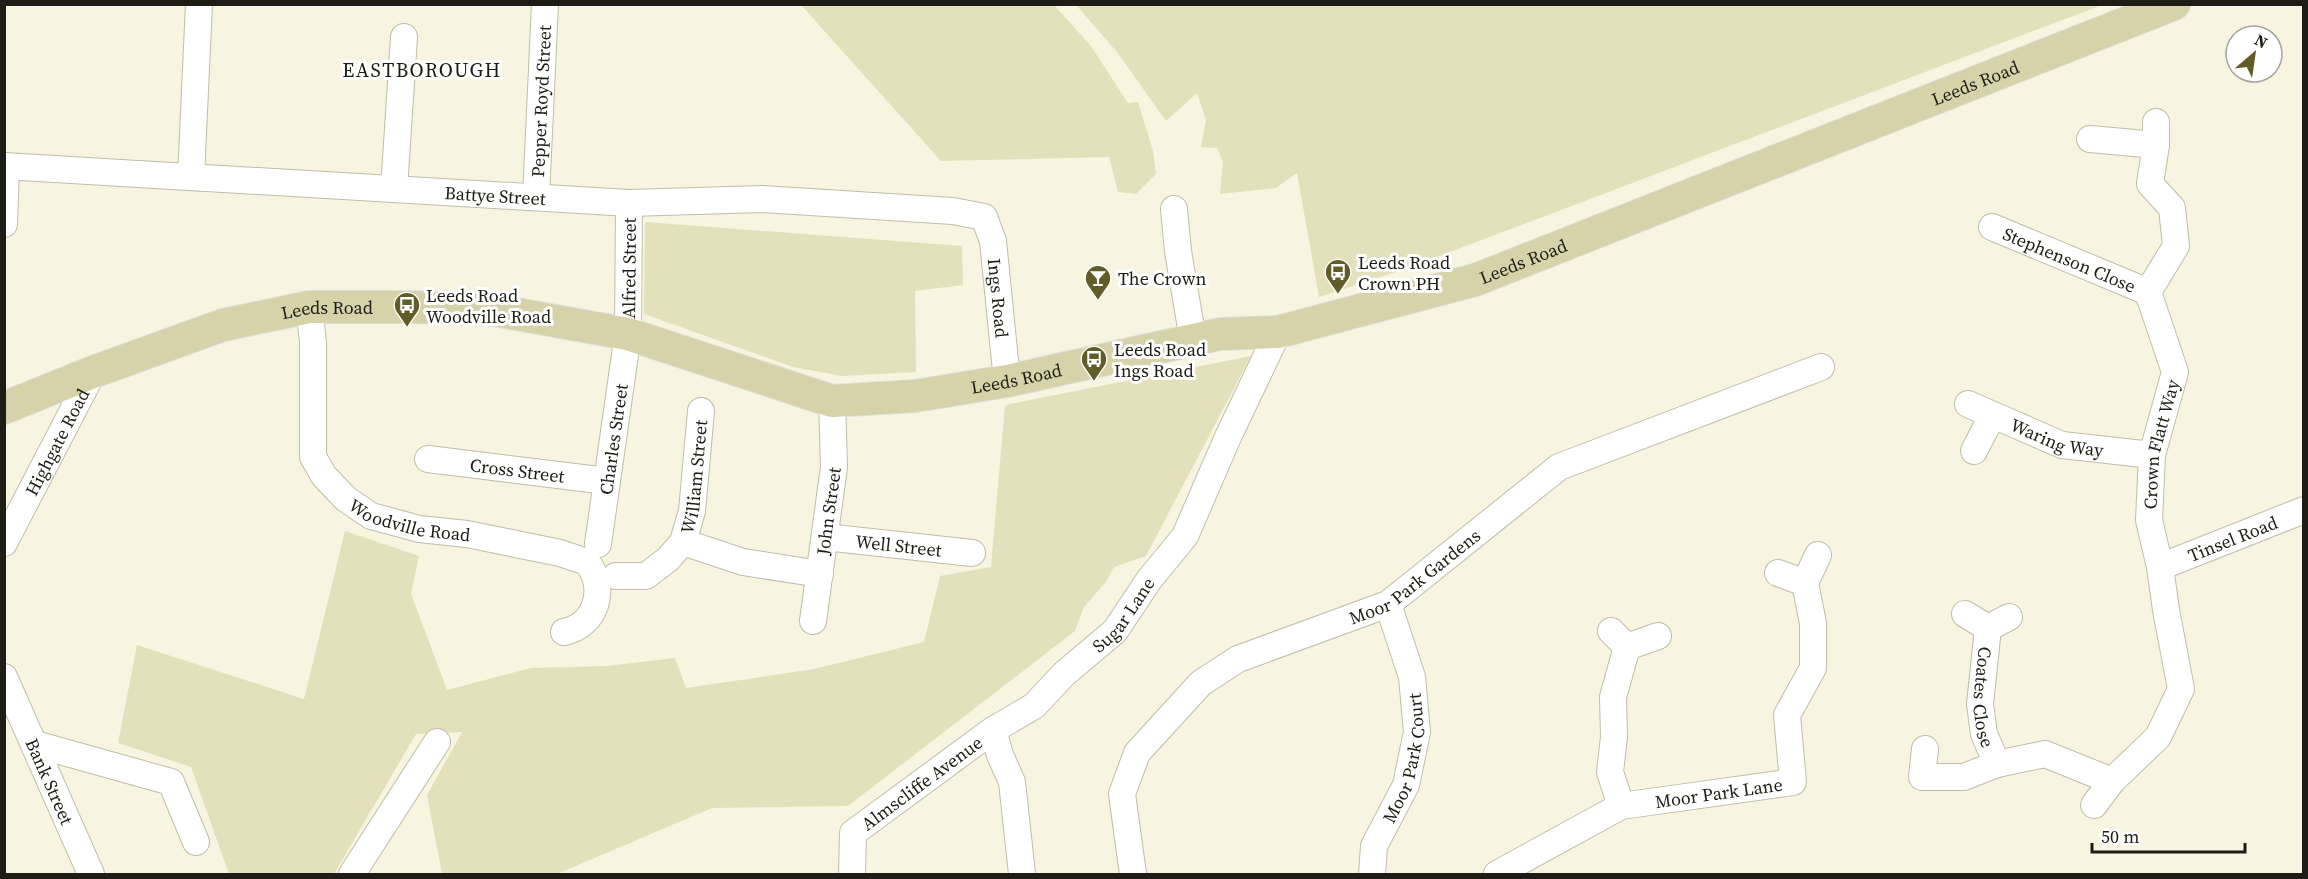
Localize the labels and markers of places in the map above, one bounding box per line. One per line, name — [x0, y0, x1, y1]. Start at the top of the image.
place label: Leeds Road Crown PH — [1358, 250, 1450, 296]
bus stop icon: Leeds Road Crown PH — [1323, 257, 1353, 295]
bar icon: The Crown — [1083, 263, 1113, 301]
place label: The Crown — [1118, 266, 1206, 291]
place label: Leeds Road Woodville Road — [426, 283, 551, 329]
bus stop icon: Leeds Road Woodville Road — [392, 290, 422, 328]
place label: Leeds Road Ings Road — [1114, 337, 1206, 383]
bus stop icon: Leeds Road Ings Road — [1079, 344, 1109, 382]

